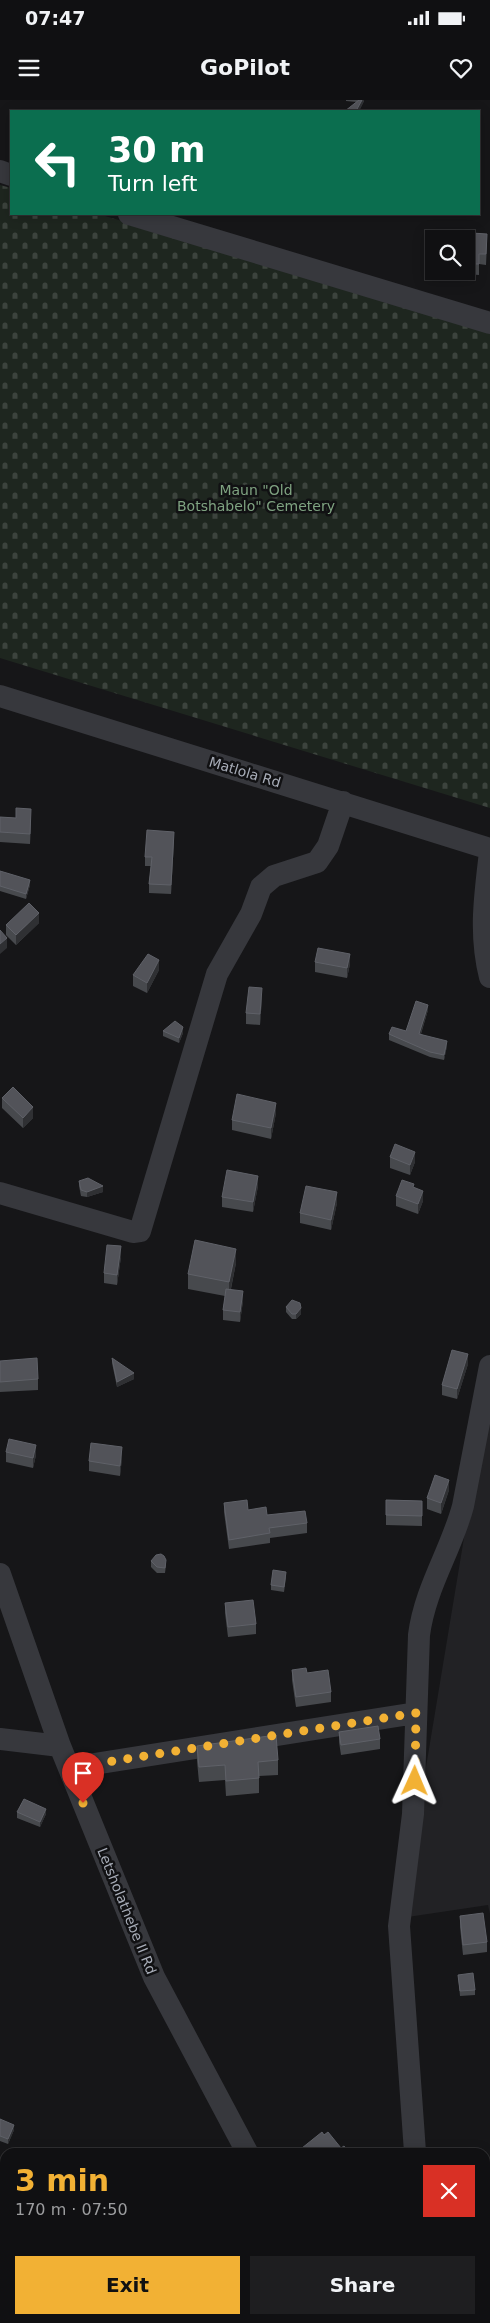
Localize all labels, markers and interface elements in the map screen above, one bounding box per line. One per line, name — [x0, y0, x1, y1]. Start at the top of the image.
text: 07:47 — [25, 7, 85, 29]
icon: menu — [15, 54, 43, 82]
icon: heart — [447, 54, 475, 82]
text: GoPilot — [200, 55, 290, 80]
icon: left — [25, 130, 90, 195]
text: 30 m — [108, 130, 205, 170]
text: Turn left — [108, 171, 197, 196]
map controls — [425, 230, 475, 280]
button: search — [425, 230, 475, 280]
park label: Maun "Old Botshabelo" Cemetery — [177, 482, 335, 514]
street label: Matlola Rd — [207, 754, 283, 790]
pin — [62, 1752, 104, 1803]
position arrow — [388, 1754, 440, 1806]
icon: arrive — [69, 1759, 97, 1787]
street label: Letsholathebe II Rd — [94, 1845, 160, 1977]
text: 3 min — [15, 2163, 109, 2198]
button: close — [423, 2165, 475, 2217]
text: 170 m · 07:50 — [15, 2200, 128, 2219]
button: Exit — [15, 2256, 240, 2314]
button: Share — [250, 2256, 475, 2314]

